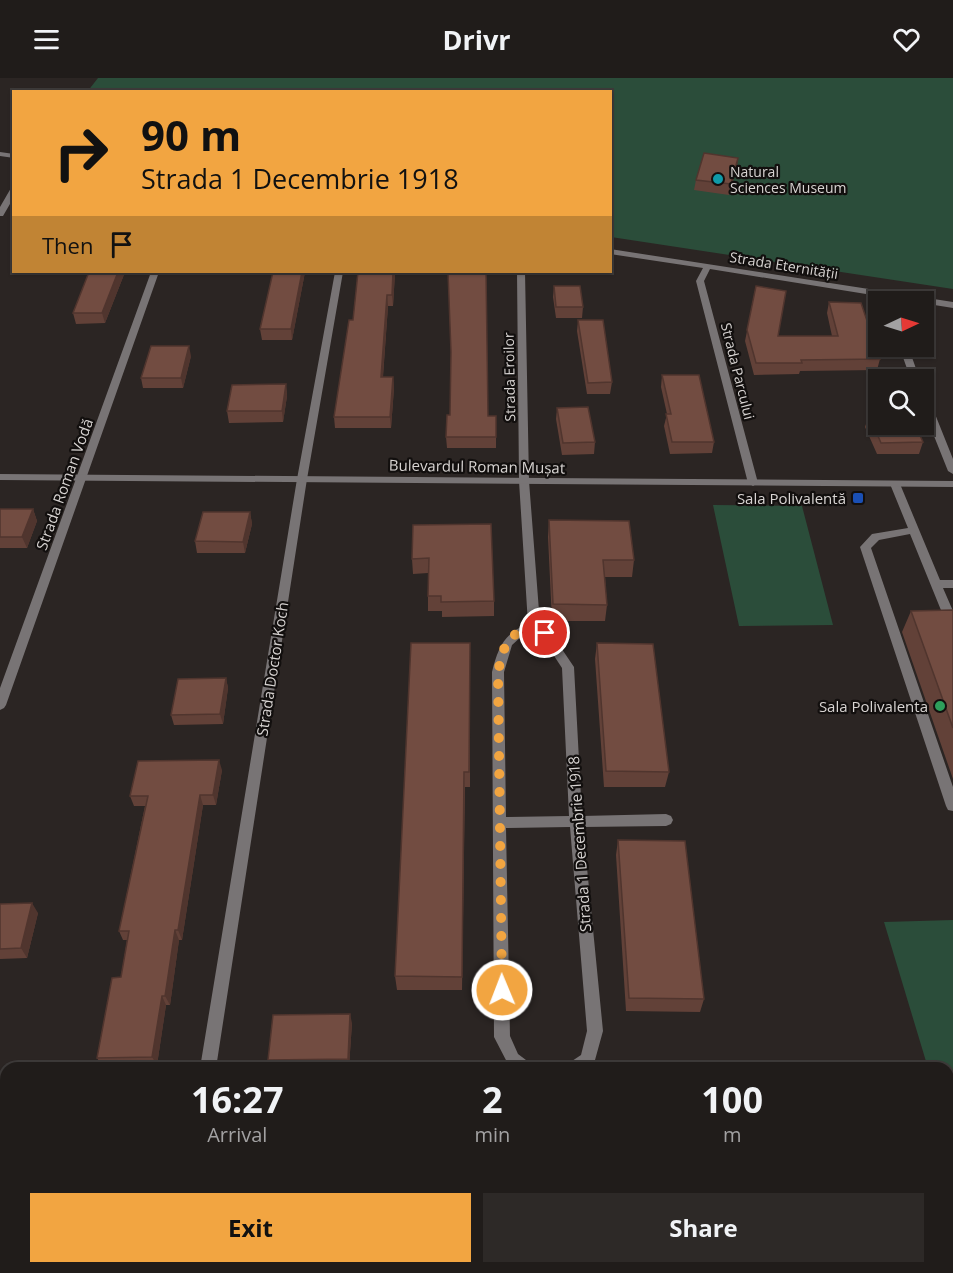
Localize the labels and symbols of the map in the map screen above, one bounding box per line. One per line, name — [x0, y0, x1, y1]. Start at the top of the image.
place label: Natural Sciences Museum — [730, 162, 847, 197]
marker: Natural Sciences Museum — [711, 172, 725, 186]
street label: Strada Eternității — [728, 247, 840, 283]
north arrow — [868, 291, 934, 357]
street label: Strada Parcului — [717, 321, 759, 421]
street label: Strada Eroilor — [499, 332, 519, 422]
street label: Strada Roman Vodă — [31, 415, 97, 553]
street label: Bulevardul Roman Mușat — [389, 454, 565, 478]
place label: Sala Polivalentă — [737, 488, 846, 508]
marker: Sala Polivalentă — [851, 491, 865, 505]
street label: Strada Doctor Koch — [252, 601, 292, 737]
pin — [519, 607, 570, 658]
place label: Sala Polivalenta — [819, 696, 928, 716]
marker: Sala Polivalenta — [933, 699, 947, 713]
street label: Strada 1 Decembrie 1918 — [563, 755, 595, 933]
position arrow — [470, 958, 534, 1022]

